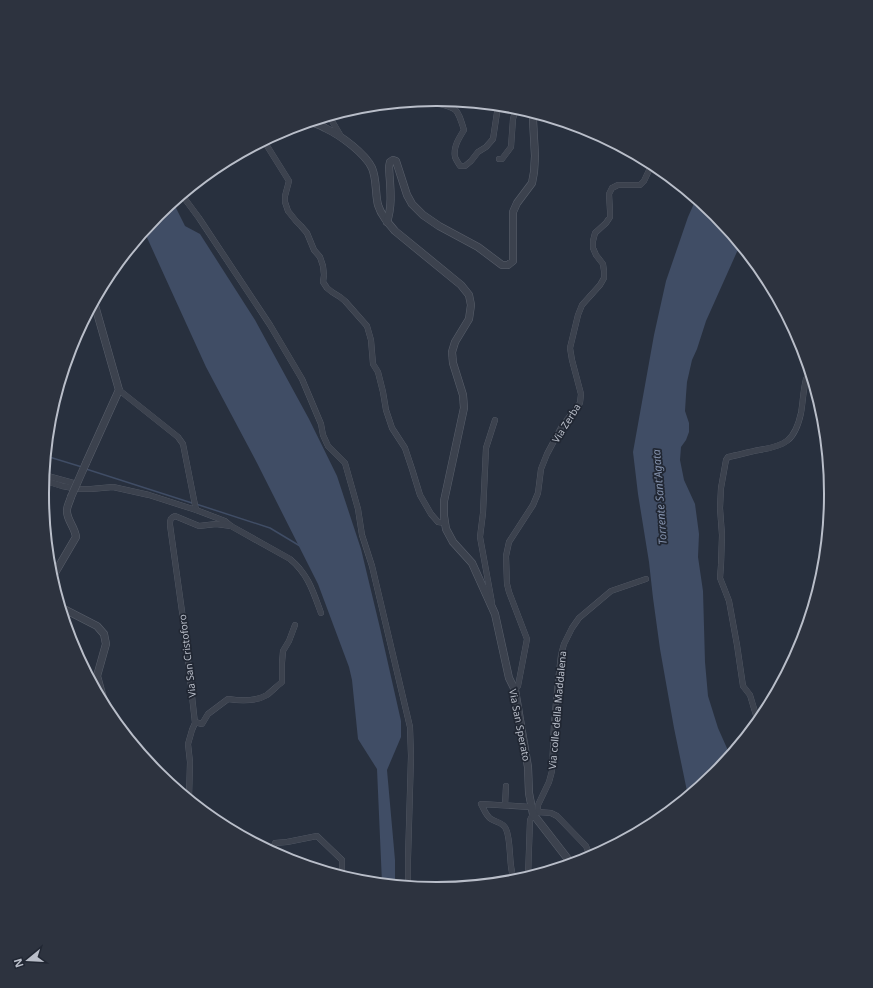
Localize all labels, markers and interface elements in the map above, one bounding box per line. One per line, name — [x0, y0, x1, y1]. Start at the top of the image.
street label: Via Zerba — [548, 401, 584, 445]
water label: Torrente Sant'Agata — [648, 448, 670, 545]
street label: Via San Cristoforo — [175, 614, 199, 698]
street label: Via colle della Maddalena — [545, 650, 569, 770]
street label: Via San Sperato — [506, 688, 534, 762]
north arrow — [8, 940, 48, 980]
text: N — [9, 957, 27, 970]

